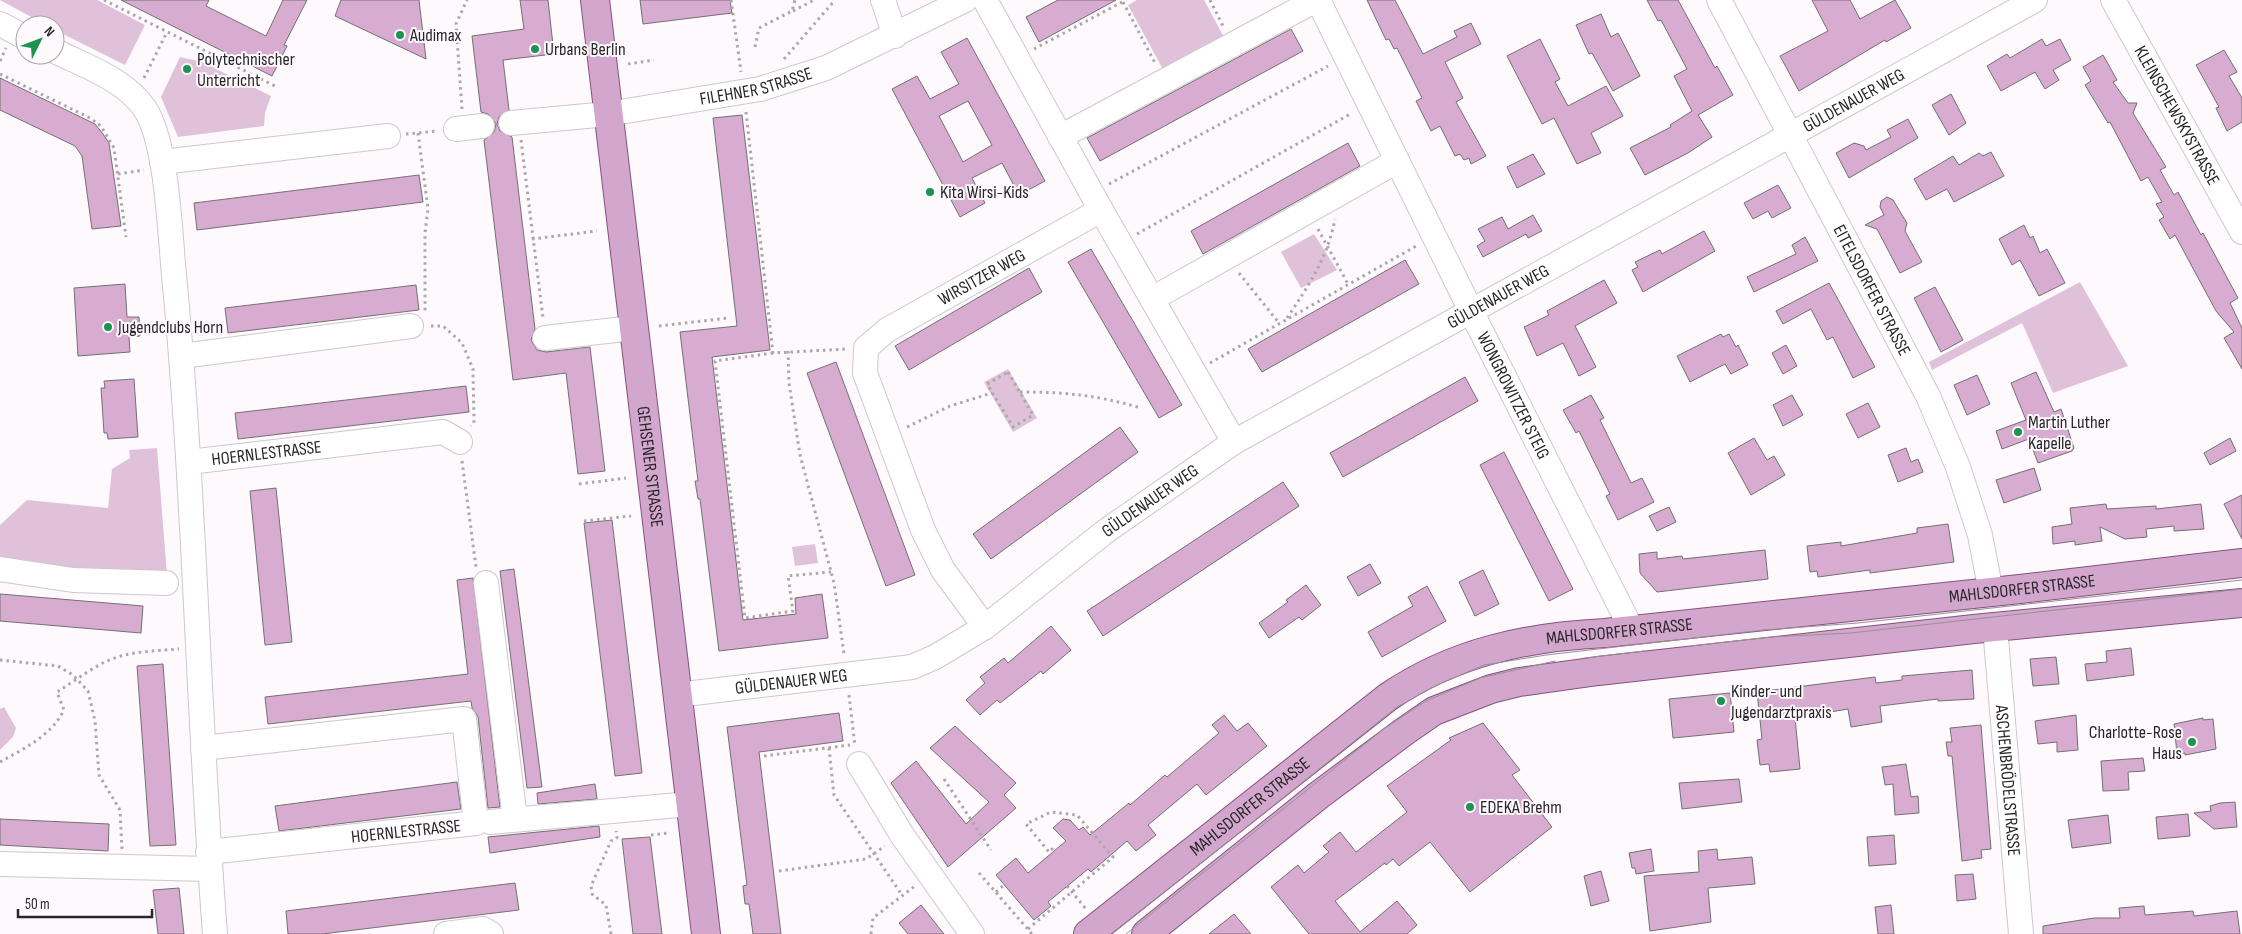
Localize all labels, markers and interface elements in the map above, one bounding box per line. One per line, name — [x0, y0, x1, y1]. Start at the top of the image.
north arrow — [15, 15, 65, 65]
text: N — [40, 23, 58, 40]
place label: Audimax — [409, 25, 462, 46]
marker: Audimax — [394, 29, 406, 41]
place label: Urbans Berlin — [545, 39, 626, 60]
street label: KLEINSCHEWSKYSTRASSE — [2130, 42, 2224, 189]
marker: Urbans Berlin — [529, 43, 541, 55]
place label: Polytechnischer Unterricht — [197, 49, 295, 91]
marker: Polytechnischer Unterricht — [181, 63, 193, 75]
street label: FILEHNER STRASSE — [698, 63, 815, 110]
street label: GÜLDENAUER WEG — [1799, 64, 1908, 137]
place label: Kita Wirsi-Kids — [940, 182, 1029, 203]
marker: Kita Wirsi-Kids — [924, 186, 936, 198]
street label: EITELSDORFER STRASSE — [1828, 221, 1915, 359]
street label: WIRSITZER WEG — [935, 245, 1029, 310]
street label: GÜLDENAUER WEG — [1444, 260, 1553, 333]
place label: Jugendclubs Horn — [117, 317, 223, 338]
marker: Jugendclubs Horn — [102, 321, 114, 333]
street label: WONGROWITZER STEIG — [1472, 329, 1554, 462]
street label: GEHSENER STRASSE — [632, 405, 668, 529]
place label: Martin Luther Kapelle — [2028, 412, 2110, 454]
marker: Martin Luther Kapelle — [2012, 426, 2024, 438]
street label: HOERNLESTRASSE — [210, 436, 323, 470]
street label: GÜLDENAUER WEG — [1098, 460, 1203, 542]
street label: MAHLSDORFER STRASSE — [1948, 570, 2096, 607]
street label: MAHLSDORFER STRASSE — [1545, 614, 1694, 649]
street label: GÜLDENAUER WEG — [734, 665, 849, 699]
place label: Kinder- und Jugendarztpraxis — [1730, 681, 1832, 723]
marker: Kinder- und Jugendarztpraxis — [1715, 695, 1727, 707]
street label: ASCHENBRÖDELSTRASSE — [1991, 703, 2024, 857]
place label: Charlotte-Rose Haus — [2089, 722, 2182, 764]
marker: Charlotte-Rose Haus — [2186, 736, 2198, 748]
street label: MAHLSDORFER STRASSE — [1186, 753, 1314, 861]
place label: EDEKA Brehm — [1480, 797, 1562, 818]
marker: EDEKA Brehm — [1464, 801, 1476, 813]
street label: HOERNLESTRASSE — [350, 815, 462, 848]
scale bar — [18, 886, 151, 918]
text: 50 m — [25, 895, 50, 914]

